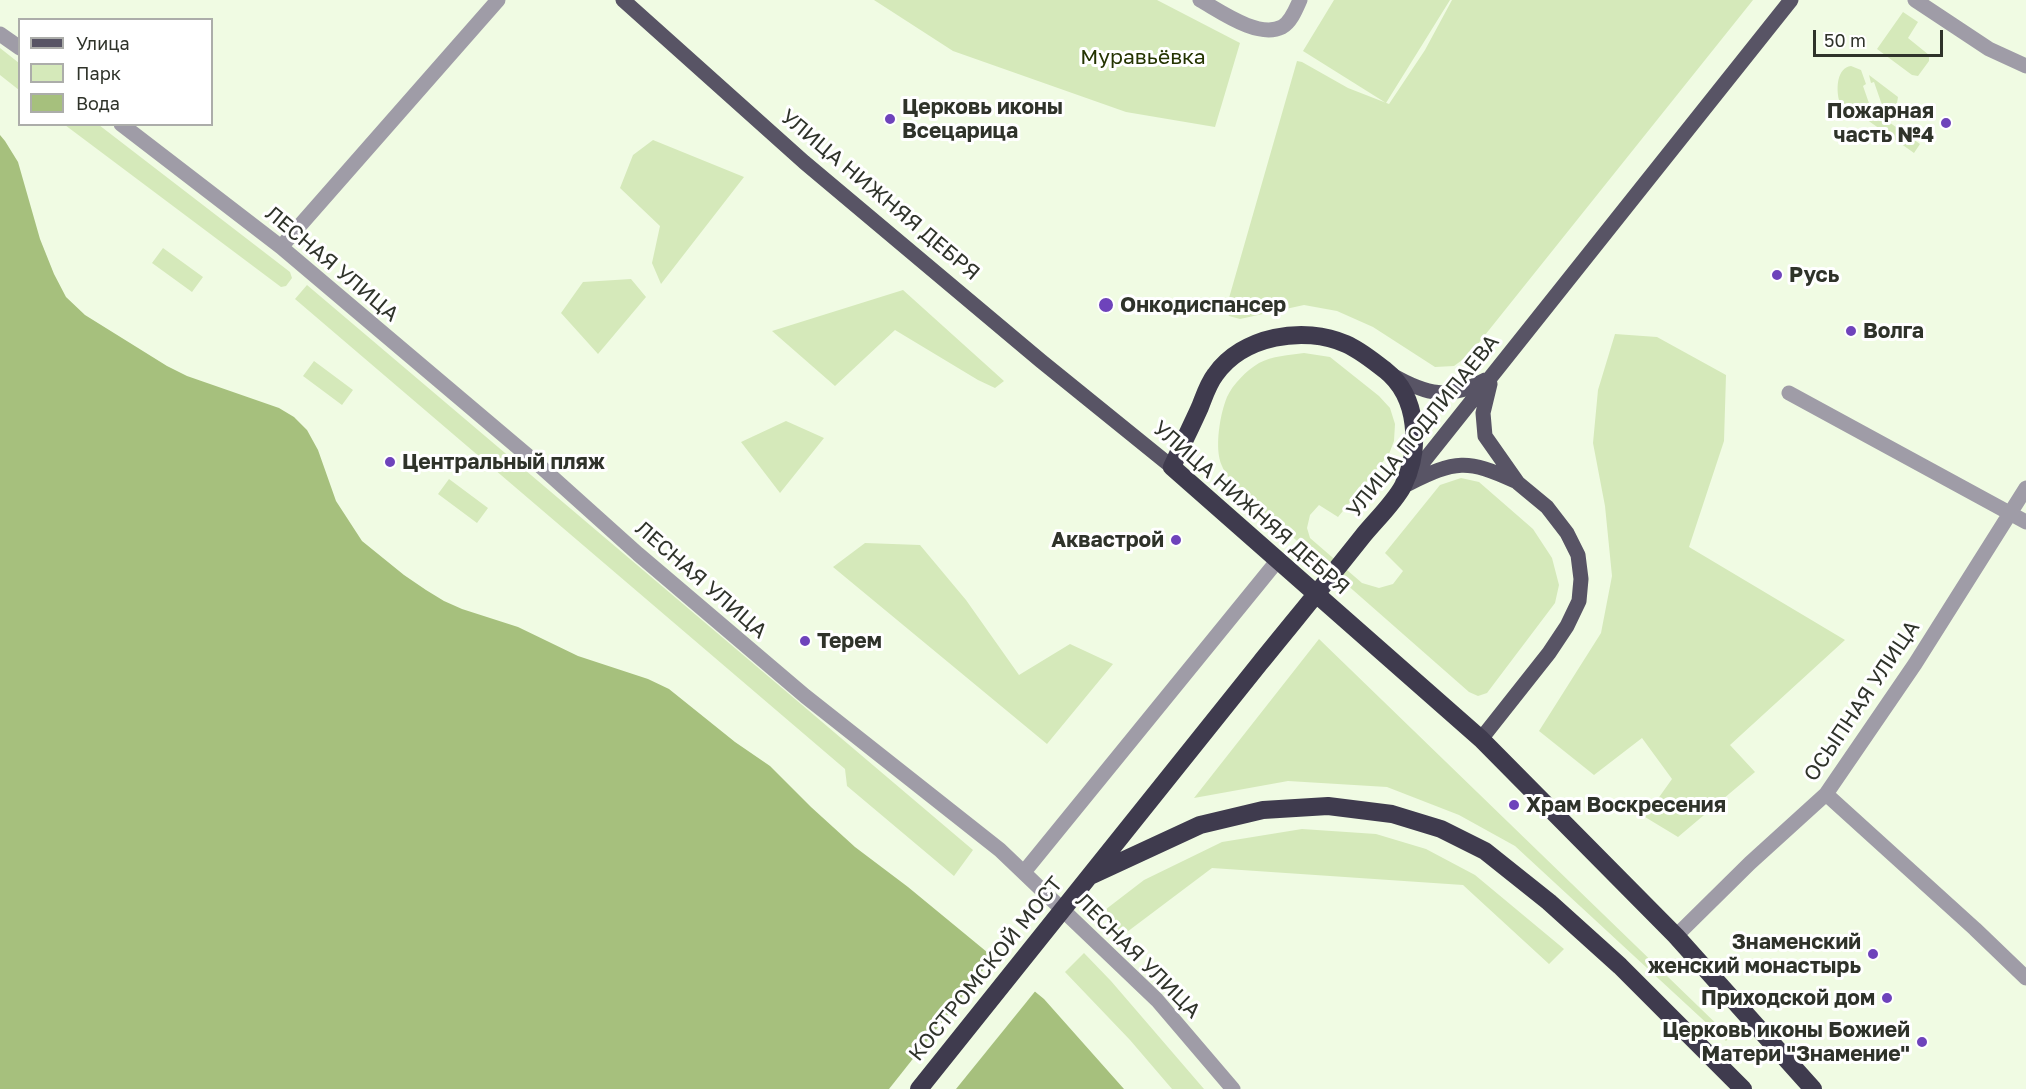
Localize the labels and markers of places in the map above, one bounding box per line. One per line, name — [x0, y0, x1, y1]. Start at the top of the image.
place label: Церковь иконы Всецарица — [902, 94, 1063, 144]
place label: Пожарная часть №4 — [1827, 98, 1934, 148]
marker: Церковь иконы Всецарица — [883, 112, 897, 126]
marker: Пожарная часть №4 — [1939, 116, 1953, 130]
place label: Русь — [1789, 262, 1839, 288]
marker: Русь — [1770, 268, 1784, 282]
place label: Онкодиспансер — [1120, 292, 1286, 318]
marker: Онкодиспансер — [1097, 296, 1115, 314]
place label: Волга — [1863, 318, 1924, 344]
marker: Волга — [1844, 324, 1858, 338]
place label: Центральный пляж — [402, 449, 605, 475]
marker: Центральный пляж — [383, 455, 397, 469]
place label: Аквастрой — [1051, 527, 1164, 553]
marker: Аквастрой — [1169, 533, 1183, 547]
place label: Терем — [817, 628, 882, 654]
marker: Терем — [798, 634, 812, 648]
place label: Храм Воскресения — [1526, 792, 1726, 818]
marker: Храм Воскресения — [1507, 798, 1521, 812]
place label: Знаменский женский монастырь — [1648, 929, 1861, 979]
marker: Знаменский женский монастырь — [1866, 947, 1880, 961]
place label: Приходской дом — [1701, 985, 1875, 1011]
marker: Приходской дом — [1880, 991, 1894, 1005]
place label: Церковь иконы Божией Матери "Знамение" — [1662, 1017, 1910, 1067]
marker: Церковь иконы Божией Матери "Знамение" — [1915, 1035, 1929, 1049]

